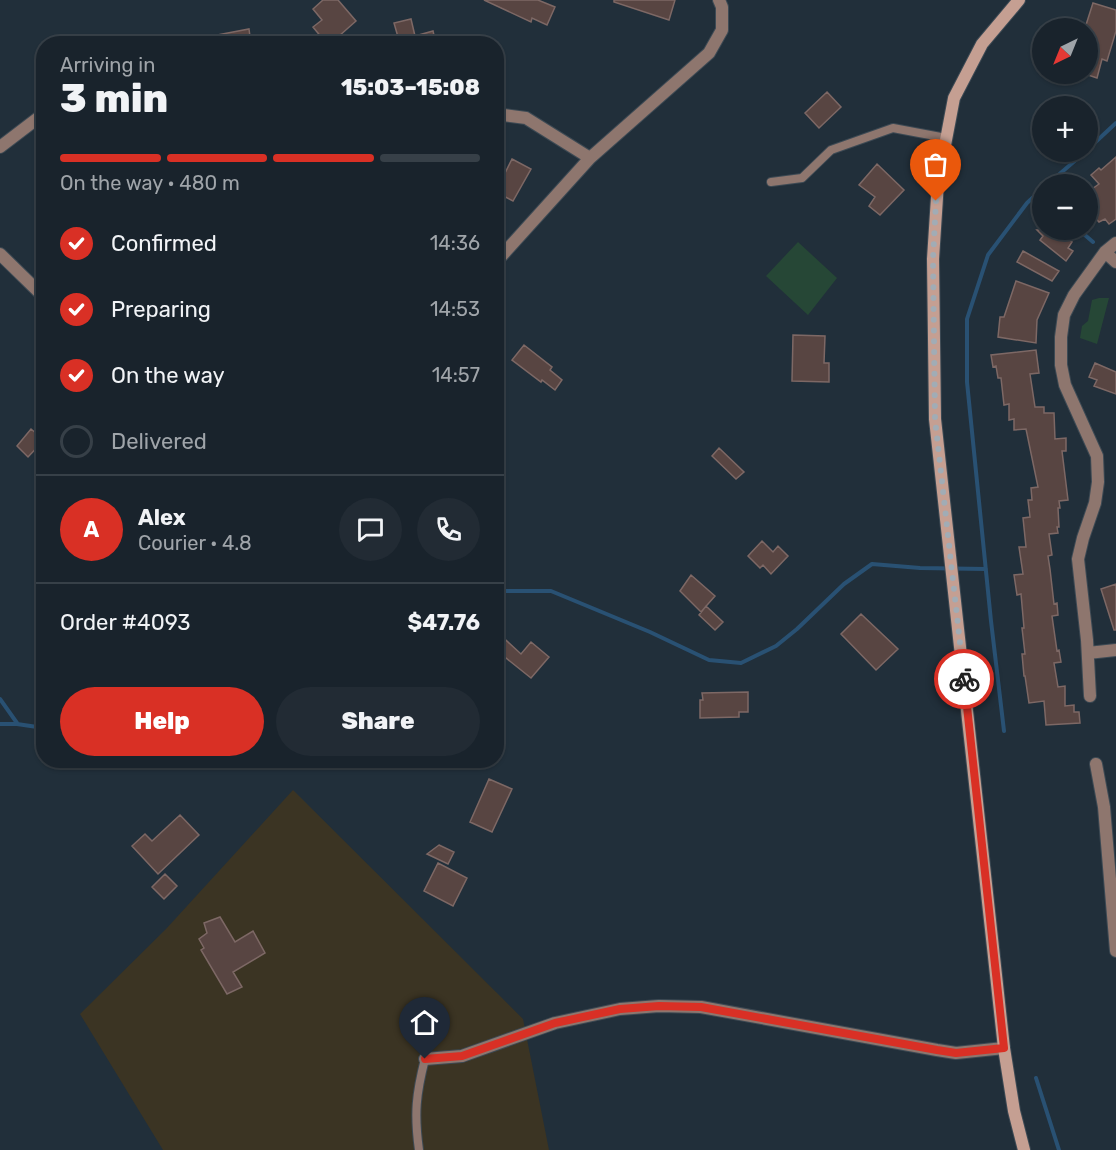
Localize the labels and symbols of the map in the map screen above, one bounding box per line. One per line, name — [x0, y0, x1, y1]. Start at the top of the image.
north arrow — [1032, 18, 1098, 84]
pin — [910, 139, 961, 201]
courier — [934, 649, 994, 709]
pin — [399, 997, 450, 1059]

